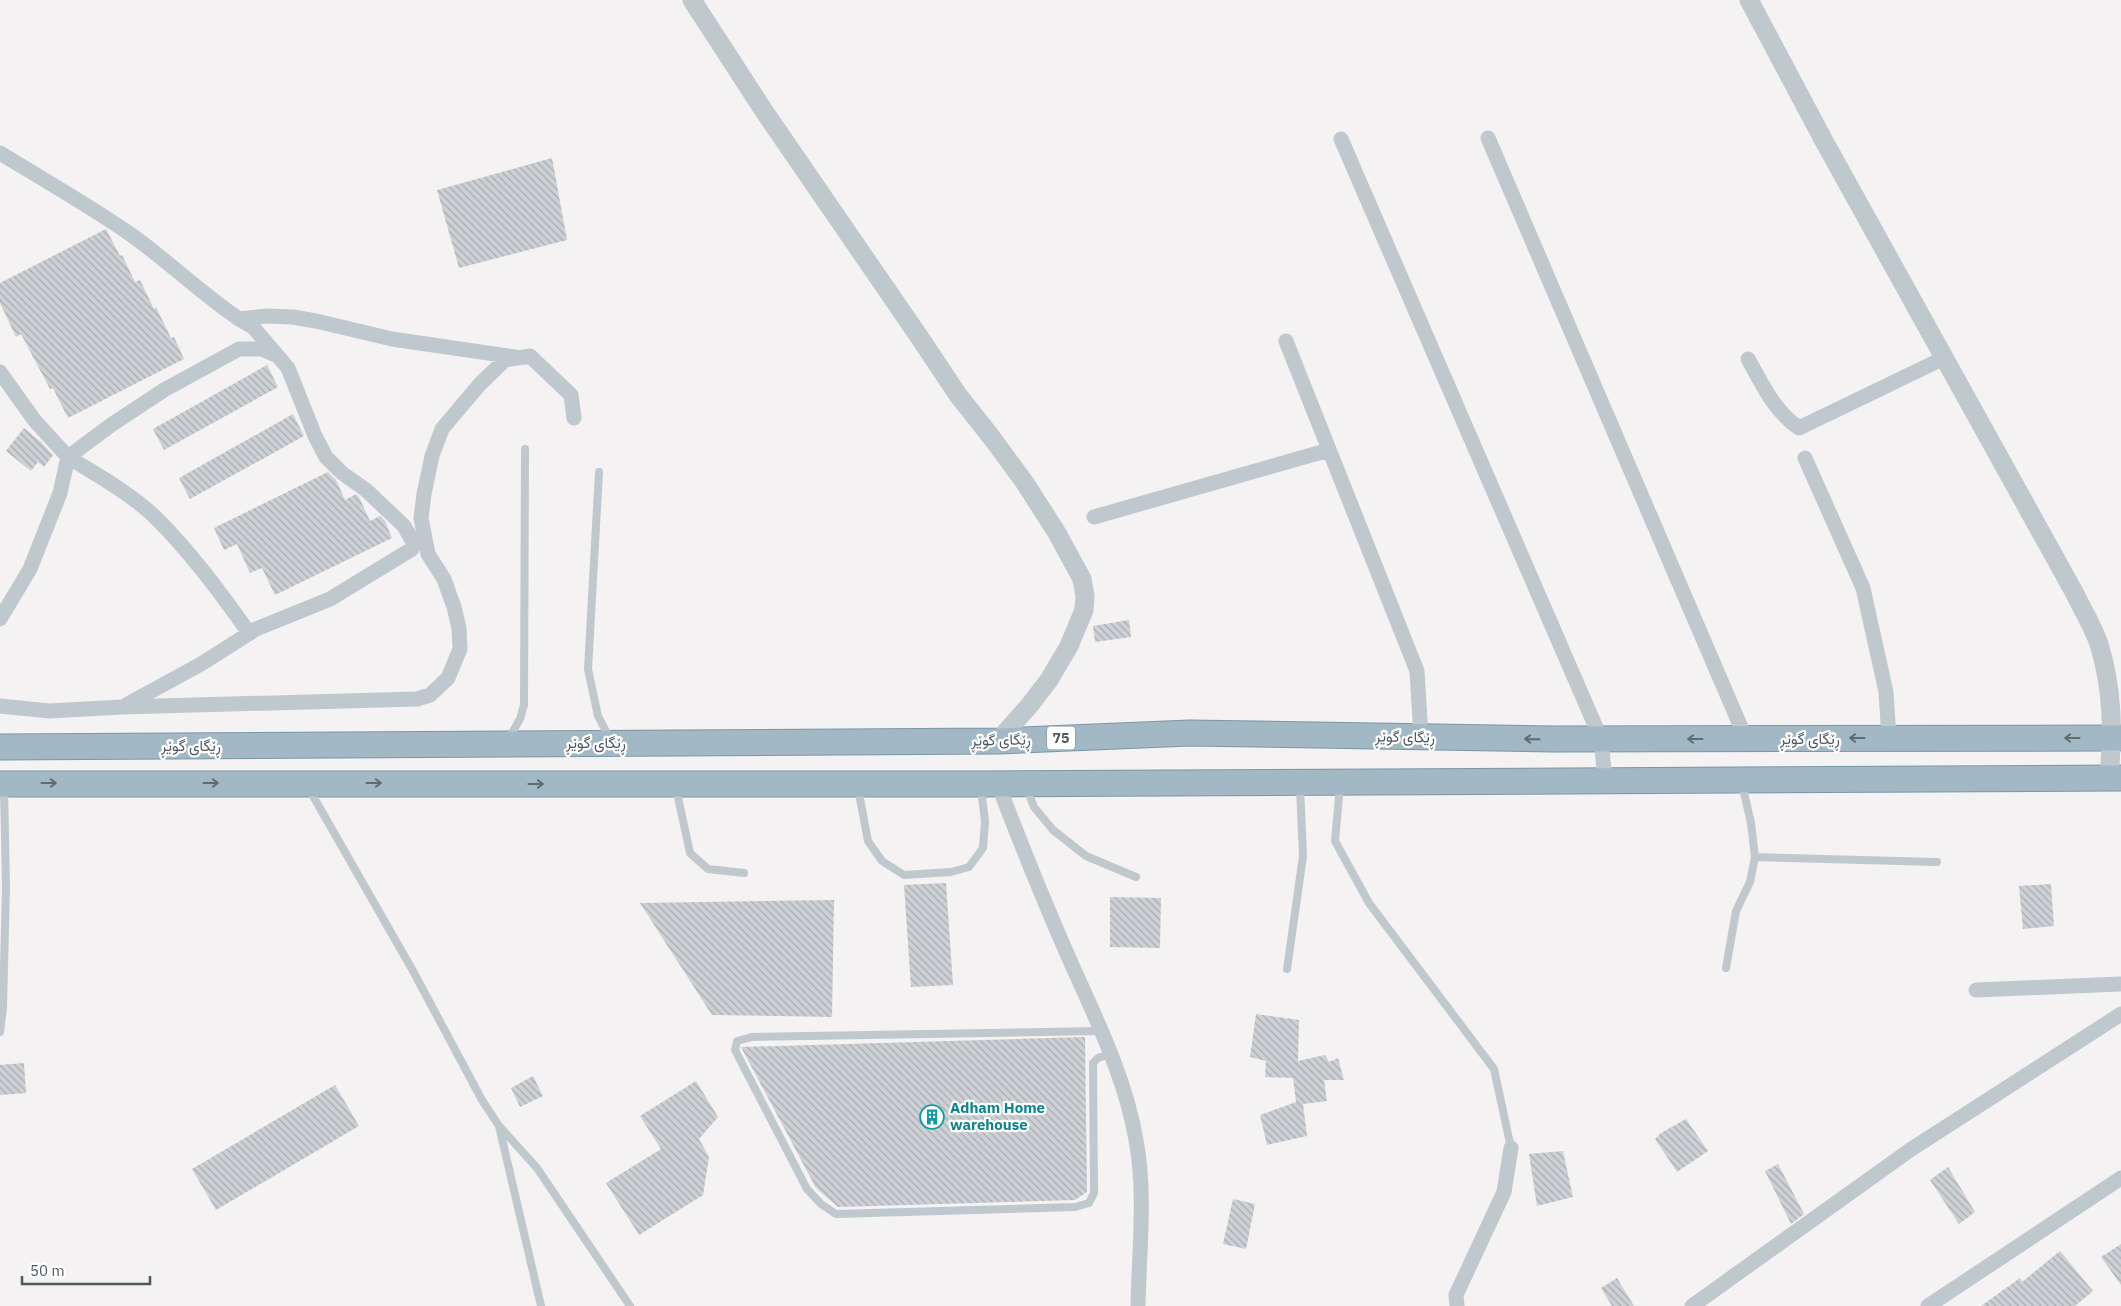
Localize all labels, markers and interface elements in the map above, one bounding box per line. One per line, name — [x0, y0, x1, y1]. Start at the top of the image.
road number: 75 — [1047, 726, 1075, 750]
street label: ڕێگای گوێڕ — [1374, 726, 1435, 750]
street label: ڕێگای گوێڕ — [970, 729, 1031, 753]
street label: ڕێگای گوێڕ — [1779, 729, 1840, 751]
street label: ڕێگای گوێڕ — [565, 733, 626, 755]
one-way arrow — [2065, 733, 2081, 743]
one-way arrow — [1525, 734, 1541, 744]
one-way arrow — [1687, 734, 1704, 744]
one-way arrow — [1850, 734, 1866, 743]
street label: ڕێگای گوێڕ — [160, 736, 221, 758]
one-way arrow — [40, 778, 56, 788]
one-way arrow — [202, 778, 219, 788]
one-way arrow — [365, 778, 381, 788]
one-way arrow — [528, 779, 544, 789]
place label: Adham Home warehouse — [950, 1098, 1045, 1134]
building icon: Adham Home warehouse — [919, 1104, 945, 1130]
scale bar — [22, 1254, 150, 1286]
text: 50 m — [30, 1261, 65, 1280]

